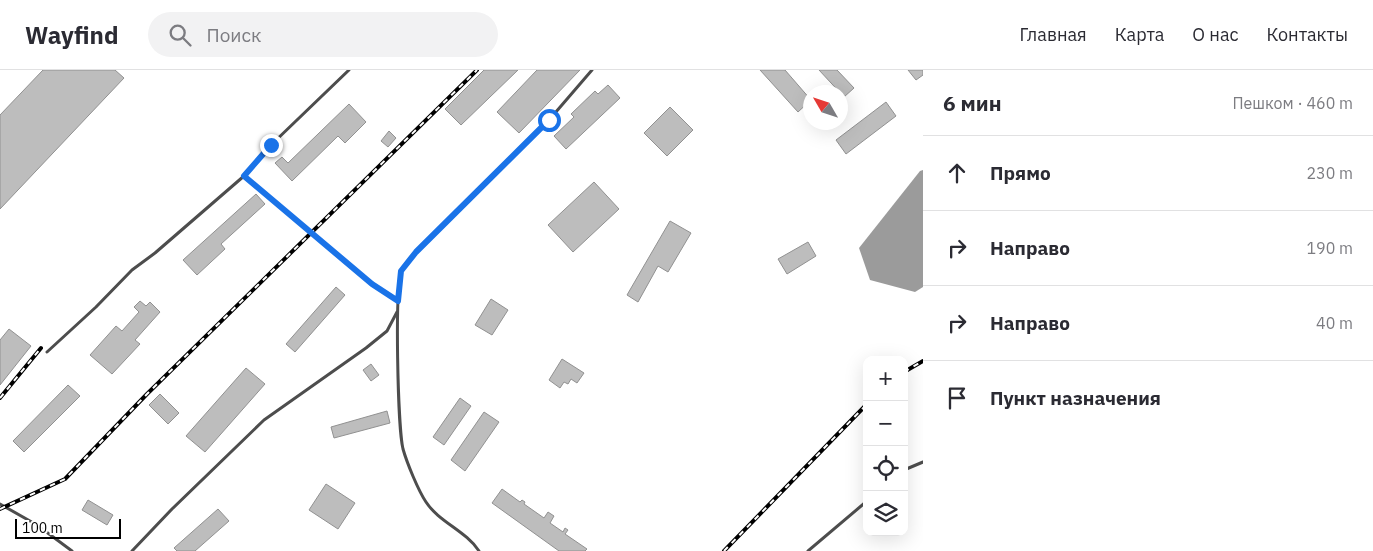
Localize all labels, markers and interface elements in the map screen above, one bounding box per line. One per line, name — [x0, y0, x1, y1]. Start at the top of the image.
search box — [148, 12, 498, 57]
text: Wayfind — [25, 19, 118, 51]
icon: search — [166, 21, 194, 49]
text: Поиск — [206, 23, 261, 47]
text: Главная — [1019, 23, 1087, 46]
text: Карта — [1115, 23, 1164, 46]
text: О нас — [1192, 23, 1239, 46]
text: Контакты — [1267, 23, 1348, 46]
north arrow — [803, 85, 848, 130]
text: 6 мин — [943, 89, 1002, 117]
text: Пешком · 460 m — [1232, 93, 1353, 113]
route start — [538, 109, 561, 132]
route end — [260, 134, 283, 157]
icon: ahead — [943, 159, 971, 187]
text: Прямо — [990, 161, 1051, 185]
text: 230 m — [1306, 163, 1353, 183]
icon: right — [943, 234, 971, 262]
text: Направо — [990, 236, 1070, 260]
text: 190 m — [1306, 238, 1353, 258]
icon: right — [943, 309, 971, 337]
text: Направо — [990, 311, 1070, 335]
text: 40 m — [1316, 313, 1353, 333]
map controls — [863, 356, 908, 536]
button: + — [863, 356, 908, 401]
icon: arrive — [943, 384, 971, 412]
text: Пункт назначения — [990, 386, 1161, 410]
button: − — [863, 401, 908, 446]
button: locate — [863, 446, 908, 491]
button: layers — [863, 491, 908, 536]
scale bar — [15, 516, 121, 539]
text: 100 m — [22, 519, 63, 537]

